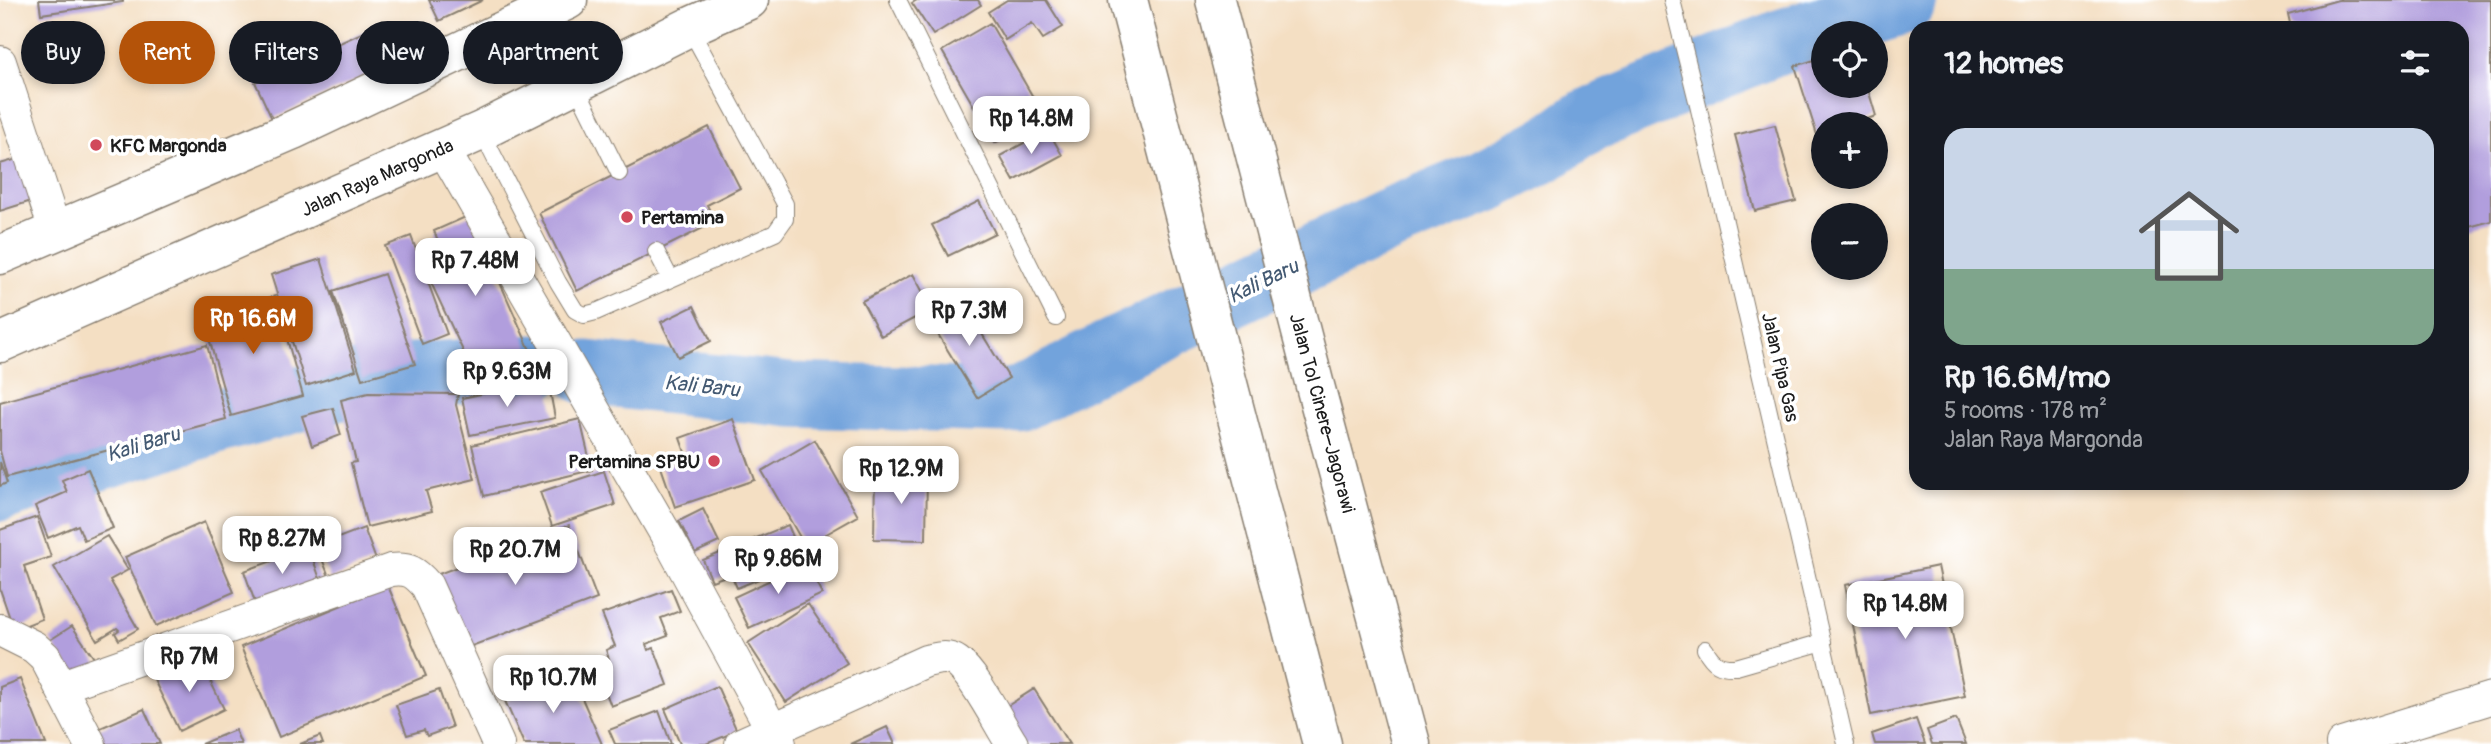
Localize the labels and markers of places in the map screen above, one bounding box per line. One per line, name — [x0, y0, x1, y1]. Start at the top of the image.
pin: Rp 14.8M — [959, 96, 1103, 156]
place label: KFC Margonda — [110, 134, 227, 158]
marker: KFC Margonda — [88, 137, 104, 153]
place label: Pertamina — [641, 206, 724, 230]
marker: Pertamina — [619, 209, 635, 225]
pin: Rp 7.48M — [403, 238, 547, 298]
pin: Rp 7.3M — [904, 288, 1034, 348]
pin: Rp 16.6M — [181, 296, 325, 356]
pin: Rp 9.63M — [435, 350, 579, 409]
pin: Rp 12.9M — [829, 447, 973, 506]
place label: Pertamina SPBU — [568, 450, 700, 474]
marker: Pertamina SPBU — [706, 453, 722, 469]
pin: Rp 8.27M — [210, 516, 354, 576]
pin: Rp 20.7M — [443, 528, 587, 587]
pin: Rp 9.86M — [706, 536, 850, 596]
pin: Rp 14.8M — [1833, 582, 1977, 641]
pin: Rp 7M — [140, 634, 238, 694]
pin: Rp 10.7M — [481, 656, 625, 715]

